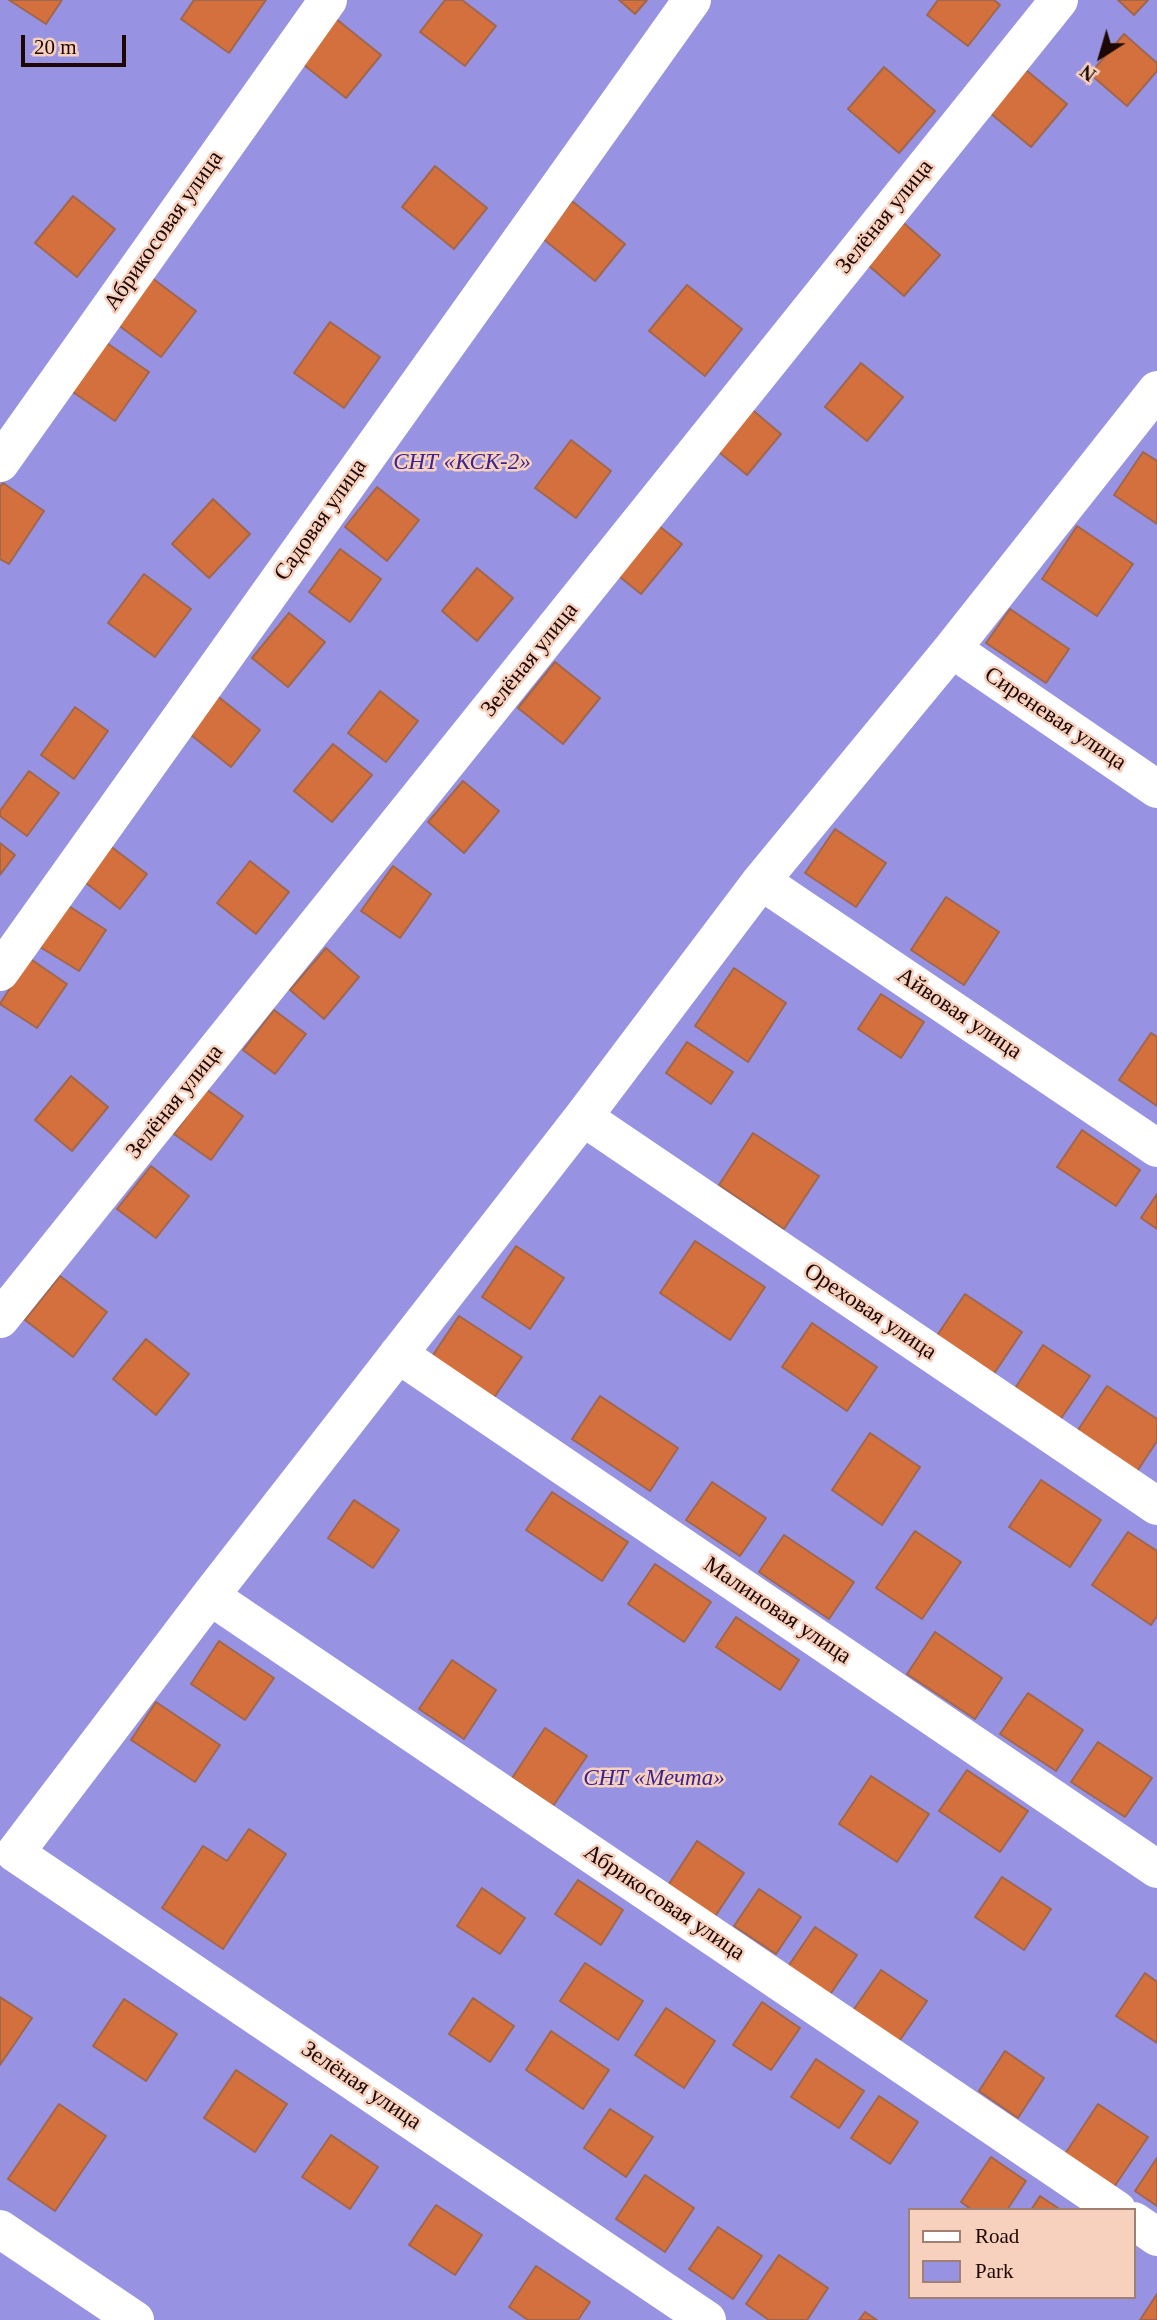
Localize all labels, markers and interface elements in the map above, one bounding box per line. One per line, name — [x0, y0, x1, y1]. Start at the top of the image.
scale bar — [24, 21, 130, 65]
north arrow — [1066, 21, 1136, 91]
text: 20 m — [34, 35, 77, 59]
text: N — [1076, 61, 1100, 86]
street label: Абрикосовая улица — [99, 146, 229, 316]
street label: Зелёная улица — [831, 154, 939, 280]
park label: СНТ «КСК-2» — [393, 449, 531, 477]
street label: Садовая улица — [269, 454, 373, 586]
street label: Зелёная улица — [476, 597, 584, 723]
street label: Сиреневая улица — [979, 661, 1131, 777]
street label: Айвовая улица — [891, 962, 1027, 1066]
street label: Зелёная улица — [121, 1039, 229, 1165]
street label: Ореховая улица — [798, 1257, 942, 1367]
street label: Малиновая улица — [698, 1551, 856, 1671]
park label: СНТ «Мечта» — [583, 1765, 725, 1793]
street label: Абрикосовая улица — [578, 1839, 750, 1967]
street label: Зелёная улица — [296, 2036, 426, 2136]
legend — [908, 2208, 1136, 2299]
text: Road — [975, 2224, 1019, 2248]
text: Park — [975, 2259, 1014, 2283]

